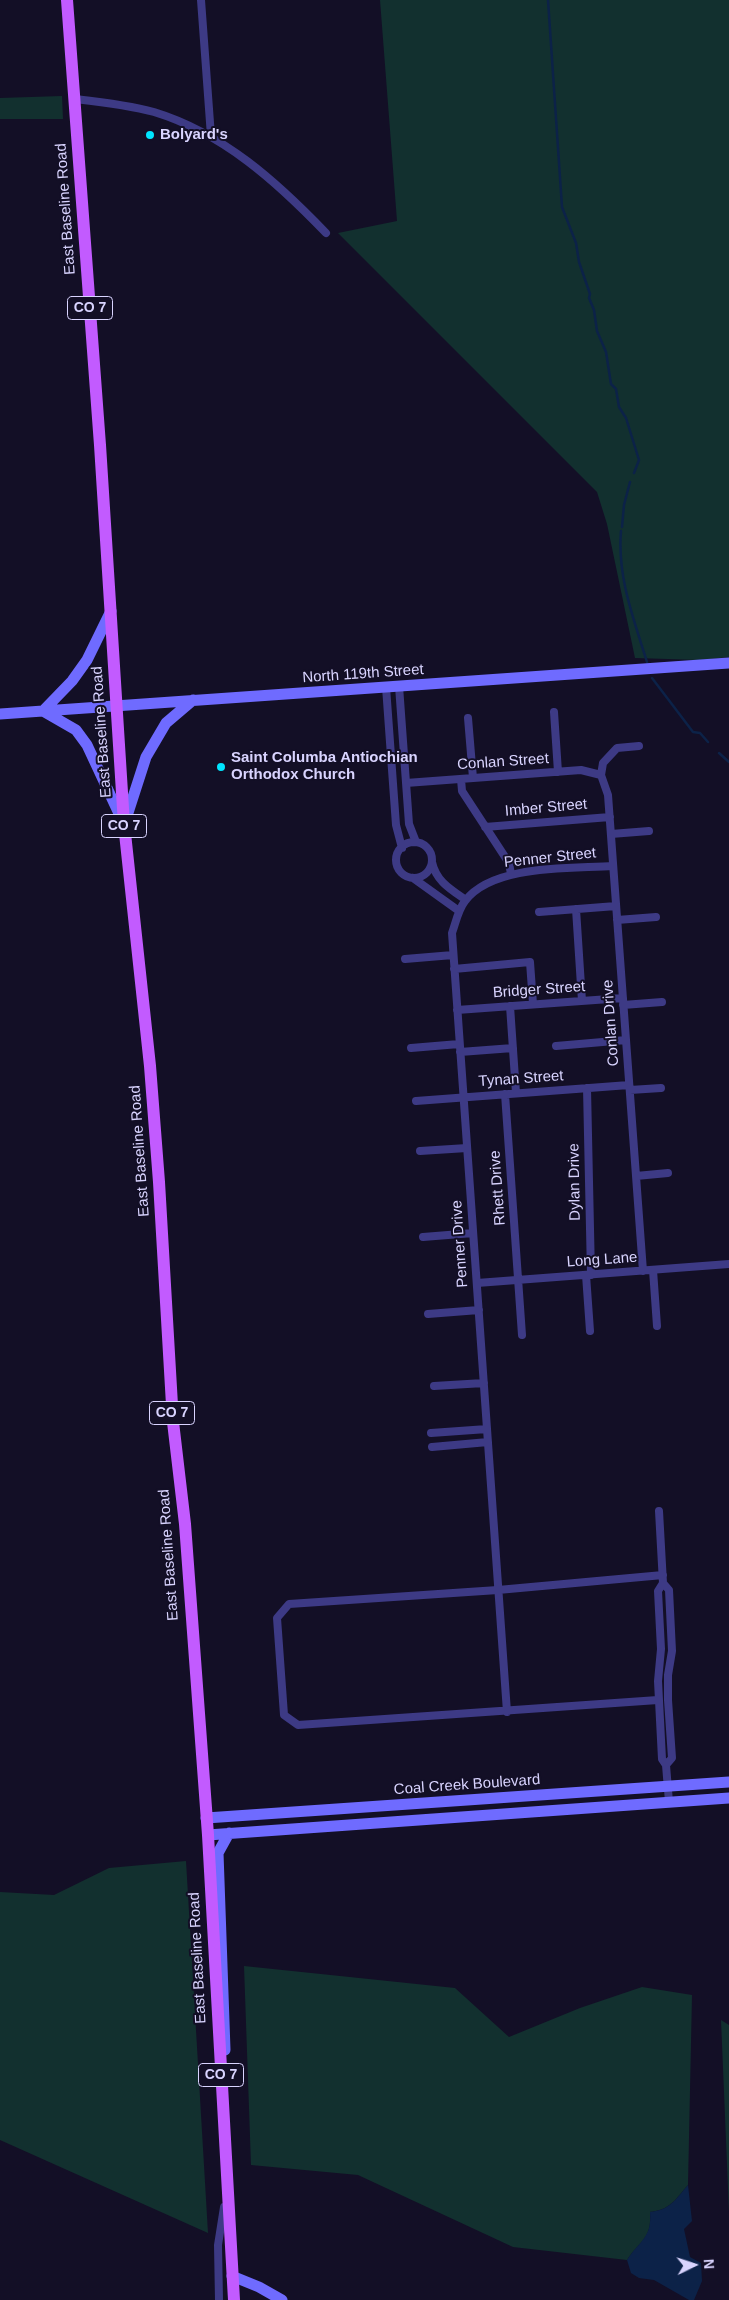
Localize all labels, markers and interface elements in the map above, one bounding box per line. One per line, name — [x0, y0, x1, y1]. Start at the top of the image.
place label: Bolyard's — [160, 126, 228, 144]
marker: Bolyard's — [144, 129, 156, 141]
street label: East Baseline Road — [52, 143, 80, 275]
road number: CO 7 — [68, 296, 112, 320]
street label: North 119th Street — [302, 661, 424, 687]
street label: East Baseline Road — [88, 666, 116, 798]
place label: Saint Columba Antiochian Orthodox Church — [231, 749, 418, 784]
street label: Conlan Street — [457, 750, 549, 774]
marker: Saint Columba Antiochian Orthodox Church — [215, 761, 227, 773]
street label: Imber Street — [504, 795, 588, 821]
road number: CO 7 — [102, 814, 146, 838]
street label: Penner Street — [503, 844, 597, 872]
street label: Bridger Street — [492, 978, 586, 1002]
street label: Conlan Drive — [599, 979, 623, 1067]
street label: Tynan Street — [478, 1067, 564, 1091]
street label: East Baseline Road — [126, 1085, 154, 1217]
street label: Dylan Drive — [565, 1143, 585, 1221]
street label: Rhett Drive — [486, 1150, 510, 1226]
street label: Penner Drive — [448, 1200, 472, 1288]
street label: Long Lane — [566, 1249, 638, 1271]
road number: CO 7 — [150, 1402, 194, 1425]
street label: East Baseline Road — [155, 1489, 183, 1621]
street label: Coal Creek Boulevard — [393, 1771, 541, 1799]
street label: East Baseline Road — [186, 1892, 210, 2024]
road number: CO 7 — [198, 2064, 244, 2086]
north arrow — [669, 2240, 719, 2290]
text: N — [701, 2258, 717, 2270]

